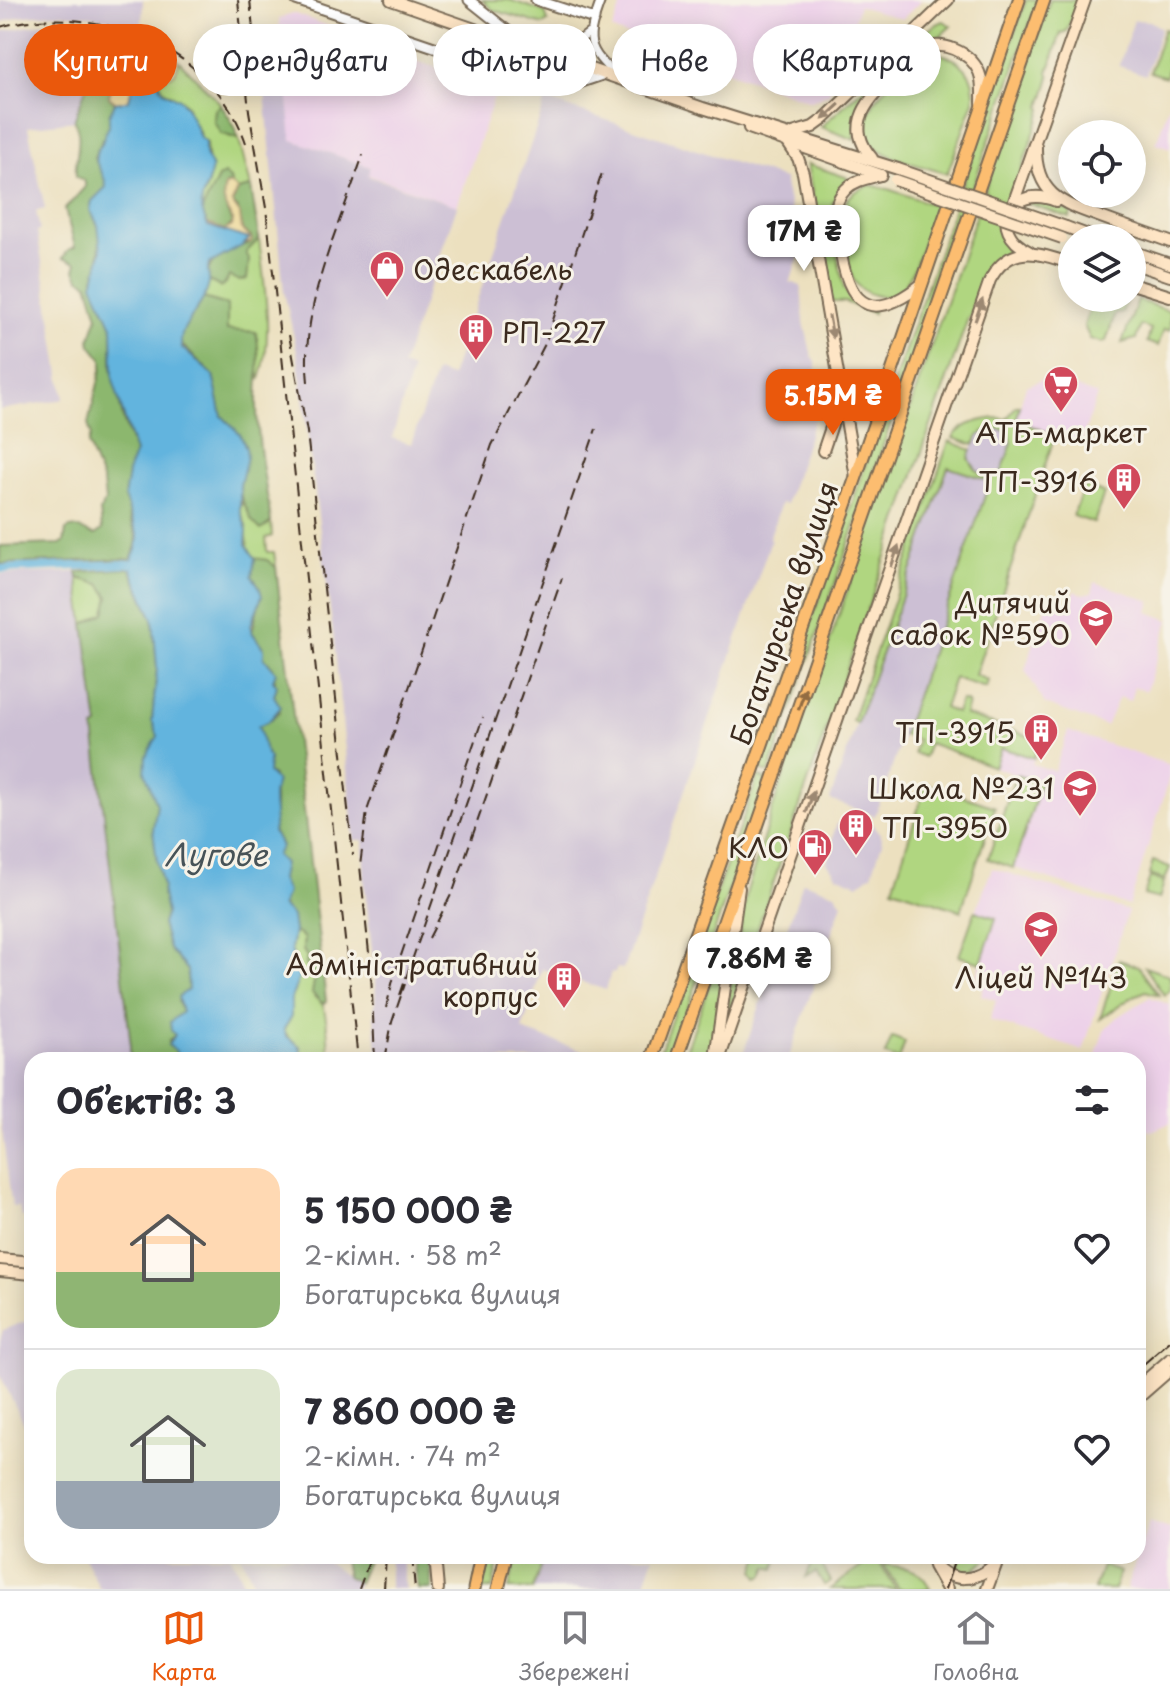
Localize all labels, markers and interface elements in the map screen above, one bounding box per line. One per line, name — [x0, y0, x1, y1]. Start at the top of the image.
chip: Купити — [24, 24, 177, 96]
chip: Орендувати — [193, 24, 417, 96]
chip: Фільтри — [433, 24, 596, 96]
chip: Нове — [612, 24, 737, 96]
chip: Квартира — [753, 24, 941, 96]
one-way arrow — [822, 102, 841, 120]
map controls — [1058, 120, 1146, 312]
button: locate — [1058, 120, 1146, 208]
pin: 17M ₴ — [748, 205, 860, 273]
text: 17M ₴ — [766, 211, 842, 250]
button: layers — [1058, 224, 1146, 312]
place label: Одескабель — [413, 247, 572, 290]
shop icon: Одескабель — [368, 249, 406, 299]
one-way arrow — [974, 298, 986, 322]
place label: РП-227 — [502, 310, 606, 353]
building icon: РП-227 — [457, 312, 495, 362]
one-way arrow — [825, 314, 837, 339]
supermarket icon: АТБ-маркет — [1042, 364, 1080, 414]
pin: 5.15M ₴ — [759, 369, 907, 437]
text: 5.15M ₴ — [784, 375, 882, 414]
place label: АТБ-маркет — [975, 410, 1147, 453]
place label: ТП-3916 — [978, 459, 1098, 502]
building icon: ТП-3916 — [1105, 461, 1143, 511]
street label: Богатирська вулиця — [718, 475, 848, 751]
one-way arrow — [889, 543, 901, 567]
place label: Дитячий садок №590 — [890, 580, 1070, 655]
school or university icon: Дитячий садок №590 — [1077, 598, 1115, 648]
one-way arrow — [797, 687, 809, 711]
place label: ТП-3915 — [895, 710, 1015, 753]
building icon: ТП-3915 — [1022, 712, 1060, 762]
place label: Школа №231 — [868, 766, 1054, 809]
school or university icon: Школа №231 — [1061, 768, 1099, 818]
one-way arrow — [805, 789, 817, 813]
place label: ТП-3950 — [882, 805, 1008, 848]
building icon: ТП-3950 — [837, 807, 875, 857]
place label: КЛО — [728, 825, 789, 868]
fuel station icon: КЛО — [796, 827, 834, 877]
water label: Лугове — [165, 831, 269, 876]
school or university icon: Ліцей №143 — [1022, 909, 1060, 959]
pin: 7.86M ₴ — [685, 932, 833, 1000]
text: 7.86M ₴ — [706, 938, 812, 977]
place label: Адміністративний корпус — [286, 942, 538, 1017]
place label: Ліцей №143 — [955, 955, 1127, 998]
building icon: Адміністративний корпус — [545, 960, 583, 1010]
text: Об’єктів: 3 — [56, 1074, 236, 1126]
icon: filters — [1070, 1078, 1114, 1122]
text: 5 150 000 ₴ — [304, 1183, 513, 1235]
icon: home — [120, 1200, 216, 1296]
icon: heart — [1070, 1226, 1114, 1270]
text: 2-кімн. · 58 m² — [304, 1235, 502, 1274]
text: Богатирська вулиця — [304, 1274, 561, 1313]
text: 7 860 000 ₴ — [304, 1384, 516, 1436]
icon: home — [120, 1401, 216, 1497]
icon: heart — [1070, 1427, 1114, 1471]
text: 2-кімн. · 74 m² — [304, 1436, 501, 1475]
text: Богатирська вулиця — [304, 1475, 561, 1514]
tab: Карта — [152, 1606, 216, 1687]
tab: Збережені — [519, 1606, 630, 1687]
tab: Головна — [933, 1606, 1018, 1687]

